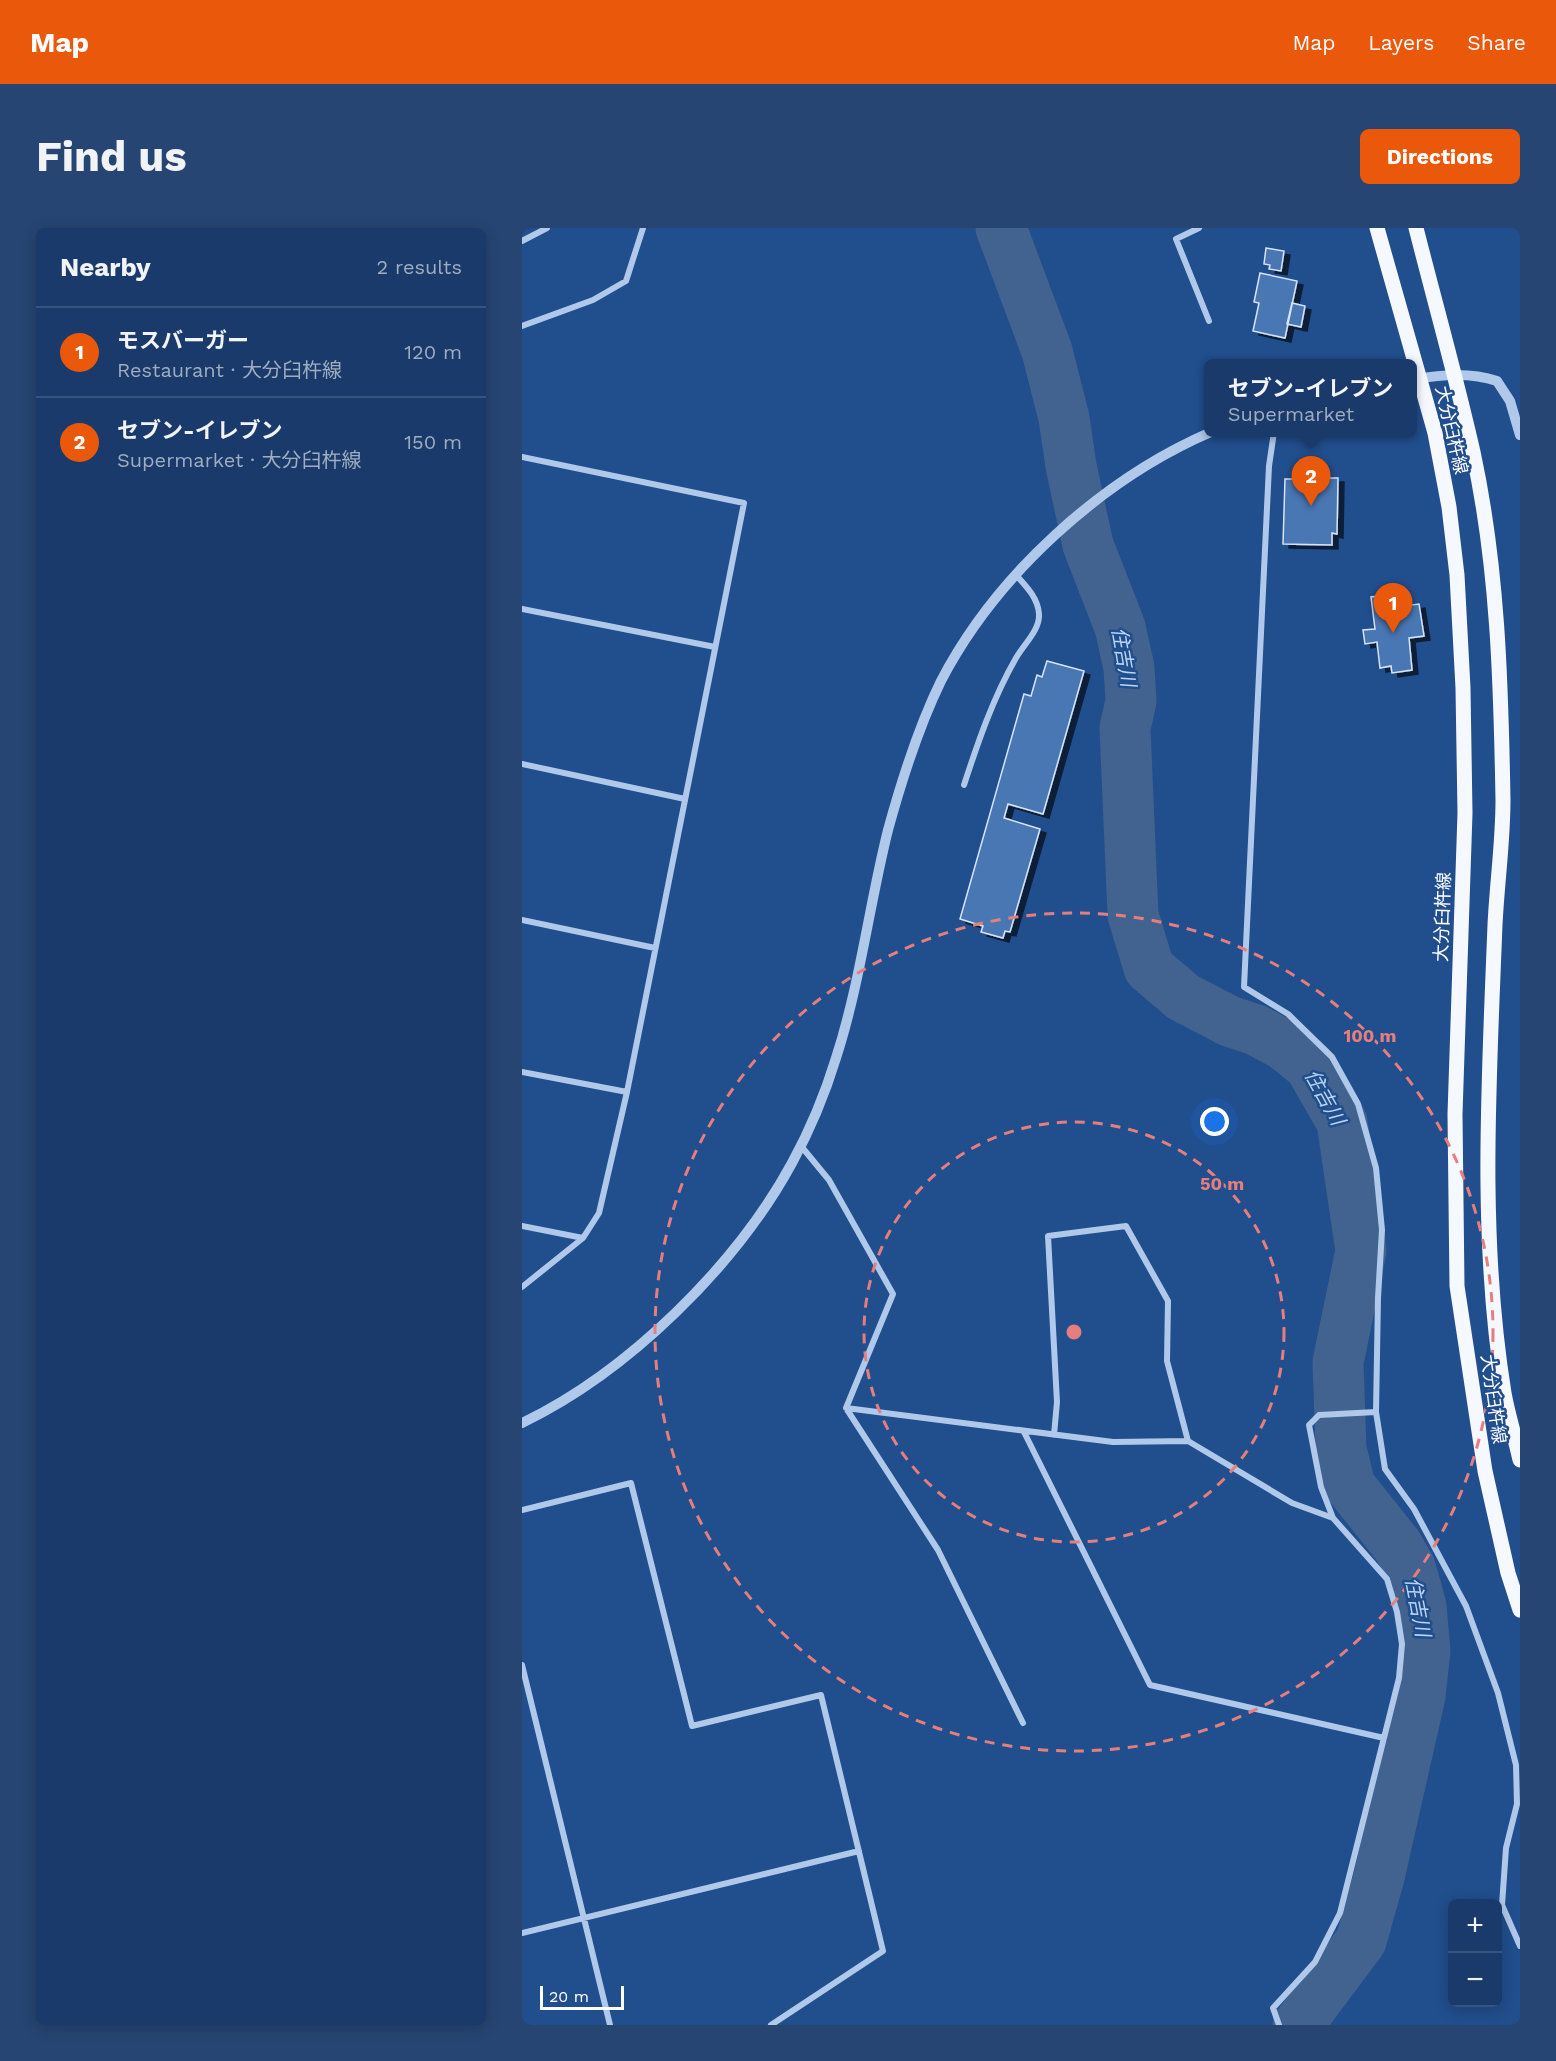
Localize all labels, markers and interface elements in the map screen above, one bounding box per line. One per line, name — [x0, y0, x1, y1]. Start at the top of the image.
text: Map — [30, 26, 89, 59]
text: Map — [1292, 30, 1335, 55]
text: Layers — [1368, 30, 1434, 55]
text: Share — [1467, 30, 1526, 55]
button: Directions — [1360, 129, 1520, 184]
text: Find us — [36, 132, 187, 181]
text: Nearby — [60, 252, 151, 282]
text: 2 results — [377, 255, 462, 279]
text: モスバーガー — [117, 328, 249, 353]
text: 1 — [75, 340, 84, 364]
text: 120 m — [404, 340, 462, 364]
text: Restaurant · 大分臼杵線 — [117, 358, 342, 382]
popup — [1204, 359, 1417, 437]
text: セブン-イレブン — [1228, 376, 1393, 401]
street label: 大分臼杵線 — [1432, 384, 1472, 476]
text: Supermarket — [1228, 402, 1354, 426]
text: セブン-イレブン — [117, 418, 283, 443]
text: 2 — [74, 430, 85, 454]
text: 150 m — [404, 430, 462, 454]
text: Supermarket · 大分臼杵線 — [117, 448, 362, 472]
pin: 2 — [1292, 456, 1330, 506]
pin: 1 — [1374, 584, 1412, 633]
water label: 住吉川 — [1107, 625, 1141, 691]
street label: 大分臼杵線 — [1430, 872, 1454, 962]
text: 100 m — [1343, 1025, 1397, 1046]
water label: 住吉川 — [1300, 1065, 1351, 1131]
your location — [1200, 1107, 1229, 1136]
text: 50 m — [1200, 1173, 1244, 1194]
centre of rings — [1064, 1322, 1084, 1342]
street label: 大分臼杵線 — [1477, 1353, 1511, 1445]
water label: 住吉川 — [1400, 1575, 1436, 1641]
map controls — [1448, 1899, 1502, 2007]
button: + — [1448, 1899, 1502, 1953]
button: − — [1448, 1953, 1502, 2007]
scale bar — [540, 1983, 624, 2010]
text: 20 m — [549, 1987, 589, 2006]

